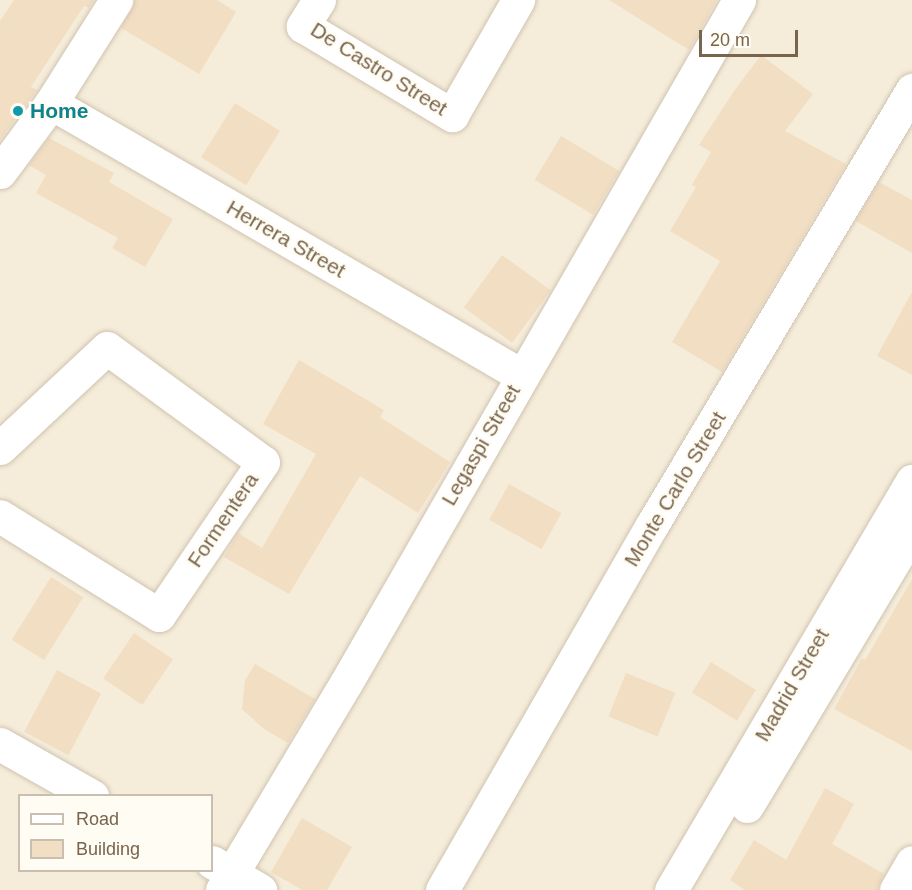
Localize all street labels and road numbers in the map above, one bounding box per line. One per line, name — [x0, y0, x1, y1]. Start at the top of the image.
street label: De Castro Street — [306, 17, 452, 121]
street label: Herrera Street — [222, 195, 350, 283]
street label: Legaspi Street — [436, 380, 526, 510]
street label: Monte Carlo Street — [619, 407, 731, 571]
street label: Formentera — [182, 468, 264, 572]
street label: Madrid Street — [750, 624, 834, 746]

